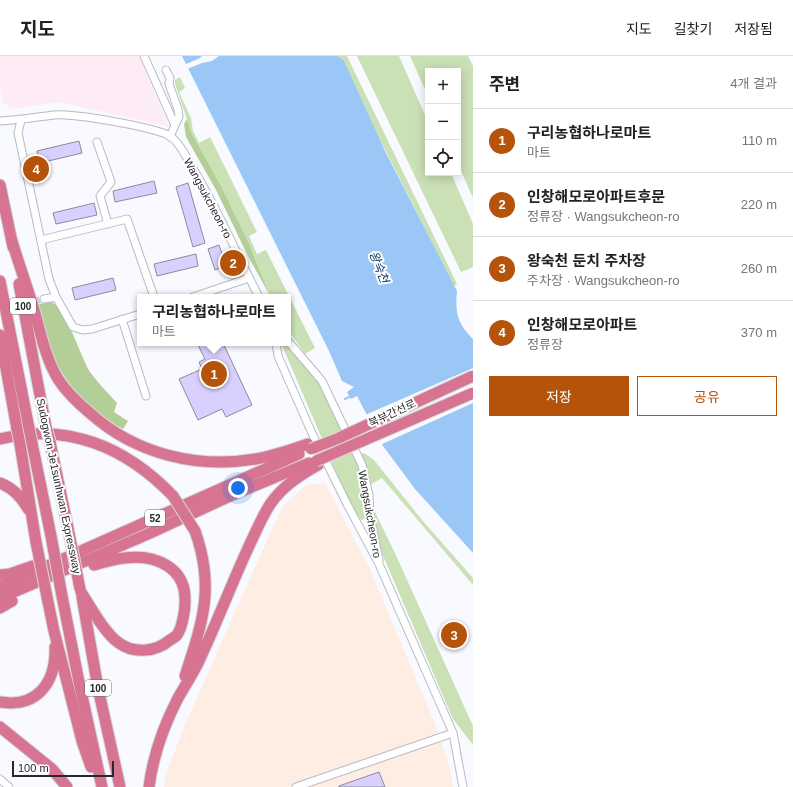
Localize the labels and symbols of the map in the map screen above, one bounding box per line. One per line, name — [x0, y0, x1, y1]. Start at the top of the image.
pin: 4 — [23, 154, 49, 184]
street label: Wangsukcheon-ro — [182, 156, 234, 240]
pin: 2 — [220, 248, 246, 278]
water label: 왕숙천 — [367, 249, 392, 287]
road number: 100 — [10, 298, 36, 314]
pin: 1 — [201, 359, 227, 389]
street label: Sudogwon Je1sunhwan Expressway — [35, 397, 84, 575]
street label: 북부간선로 — [367, 397, 417, 429]
street label: Wangsukcheon-ro — [356, 469, 384, 559]
your location — [228, 478, 248, 498]
road number: 52 — [145, 510, 165, 526]
pin: 3 — [441, 620, 467, 650]
road number: 100 — [85, 680, 111, 696]
scale bar — [12, 759, 114, 778]

